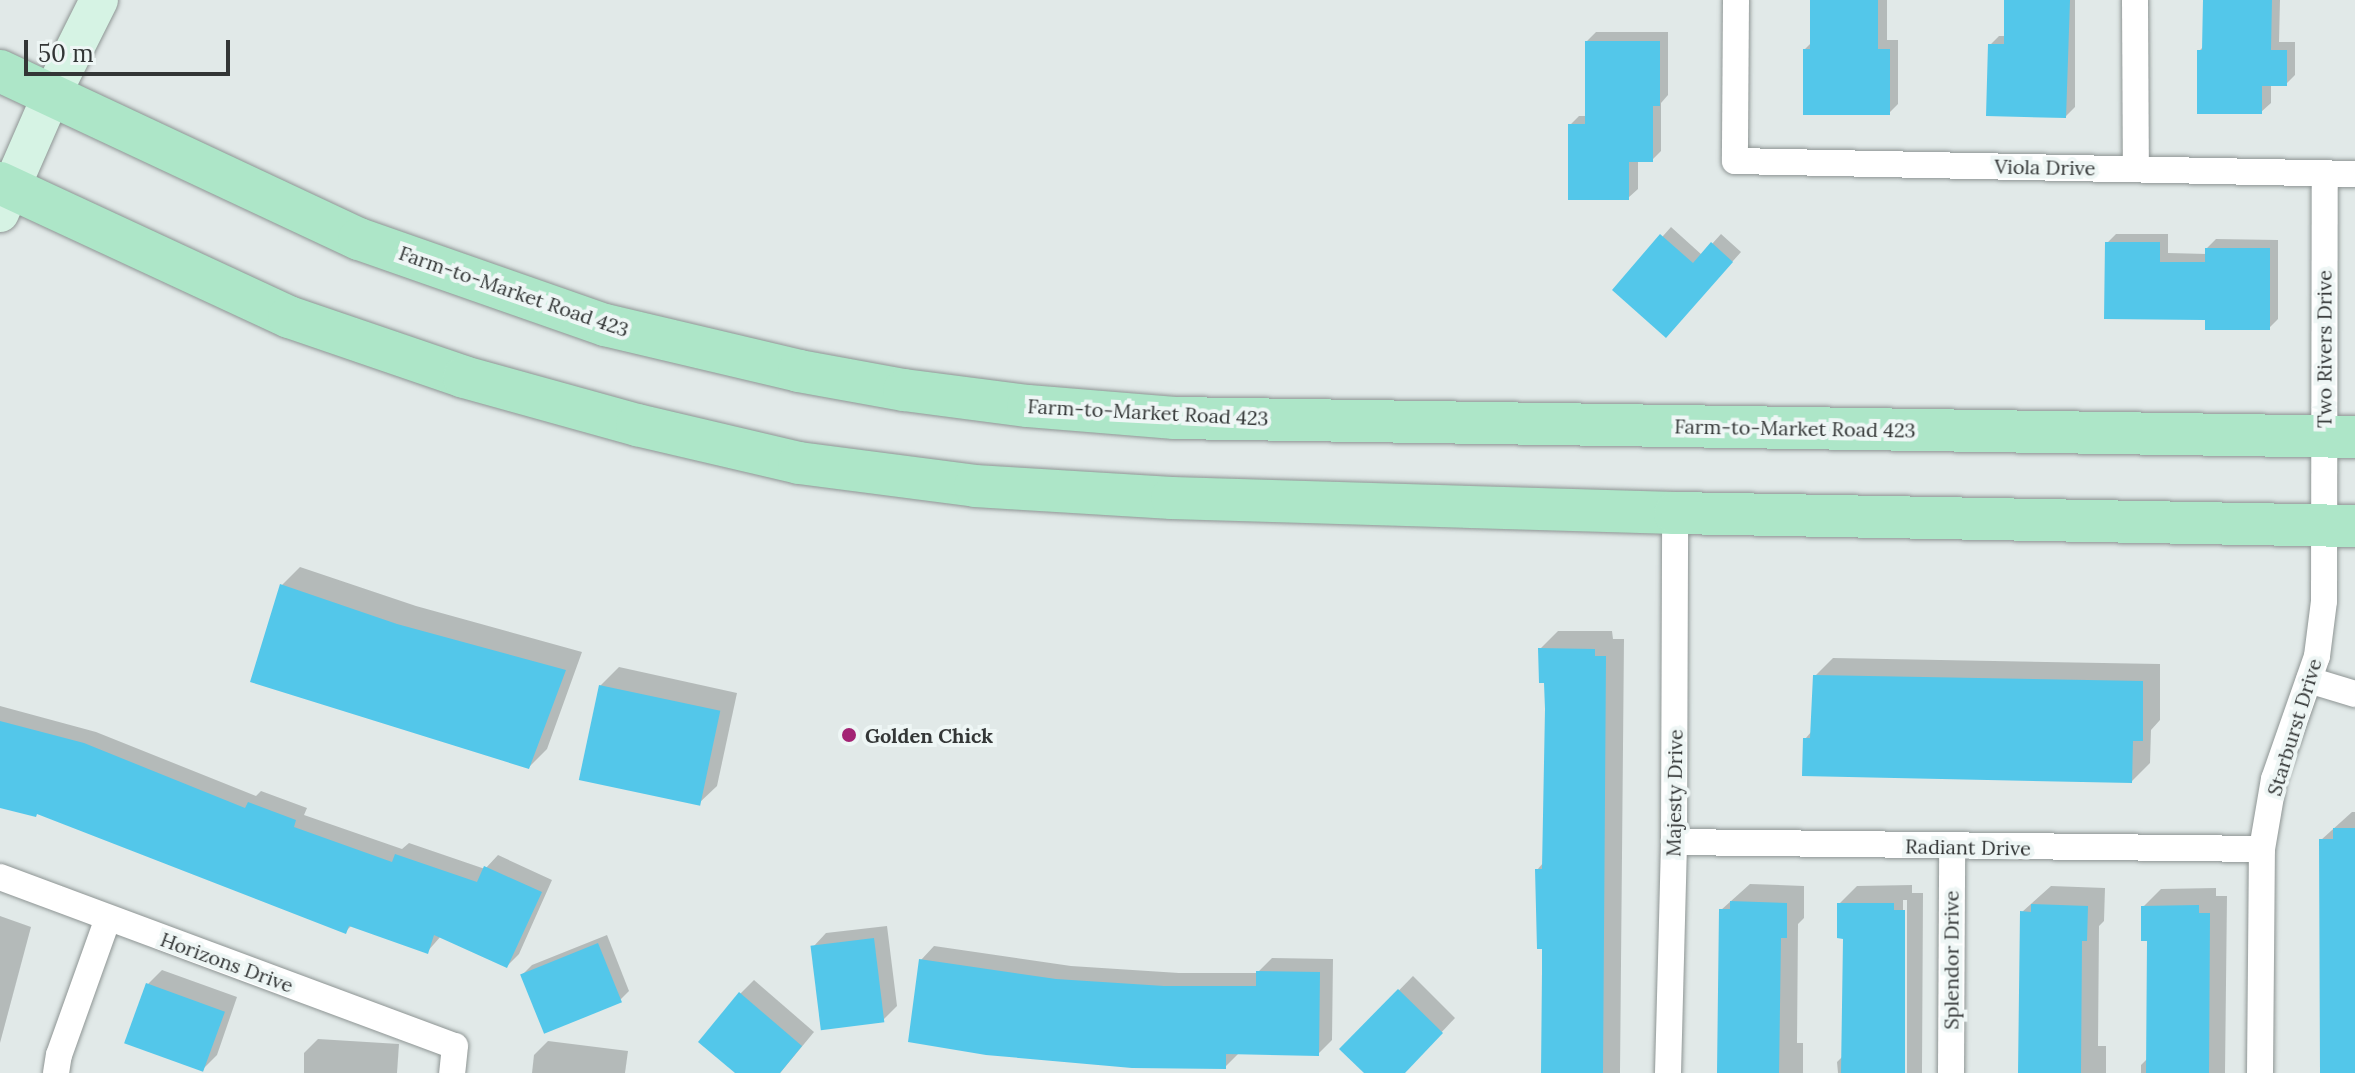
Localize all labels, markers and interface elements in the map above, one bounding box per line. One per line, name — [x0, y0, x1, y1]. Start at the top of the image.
scale bar — [28, 24, 234, 74]
text: 50 m — [38, 38, 94, 69]
street label: Viola Drive — [1994, 154, 2096, 180]
street label: Farm-to-Market Road 423 — [396, 240, 632, 342]
street label: Two Rivers Drive — [2312, 270, 2336, 428]
street label: Farm-to-Market Road 423 — [1027, 394, 1269, 430]
street label: Farm-to-Market Road 423 — [1674, 414, 1916, 442]
street label: Starburst Drive — [2262, 655, 2326, 799]
place label: Golden Chick — [865, 723, 993, 747]
marker: Golden Chick — [840, 726, 858, 744]
street label: Majesty Drive — [1661, 729, 1687, 857]
street label: Radiant Drive — [1905, 834, 2031, 860]
street label: Splendor Drive — [1939, 890, 1963, 1030]
street label: Horizons Drive — [157, 927, 297, 997]

